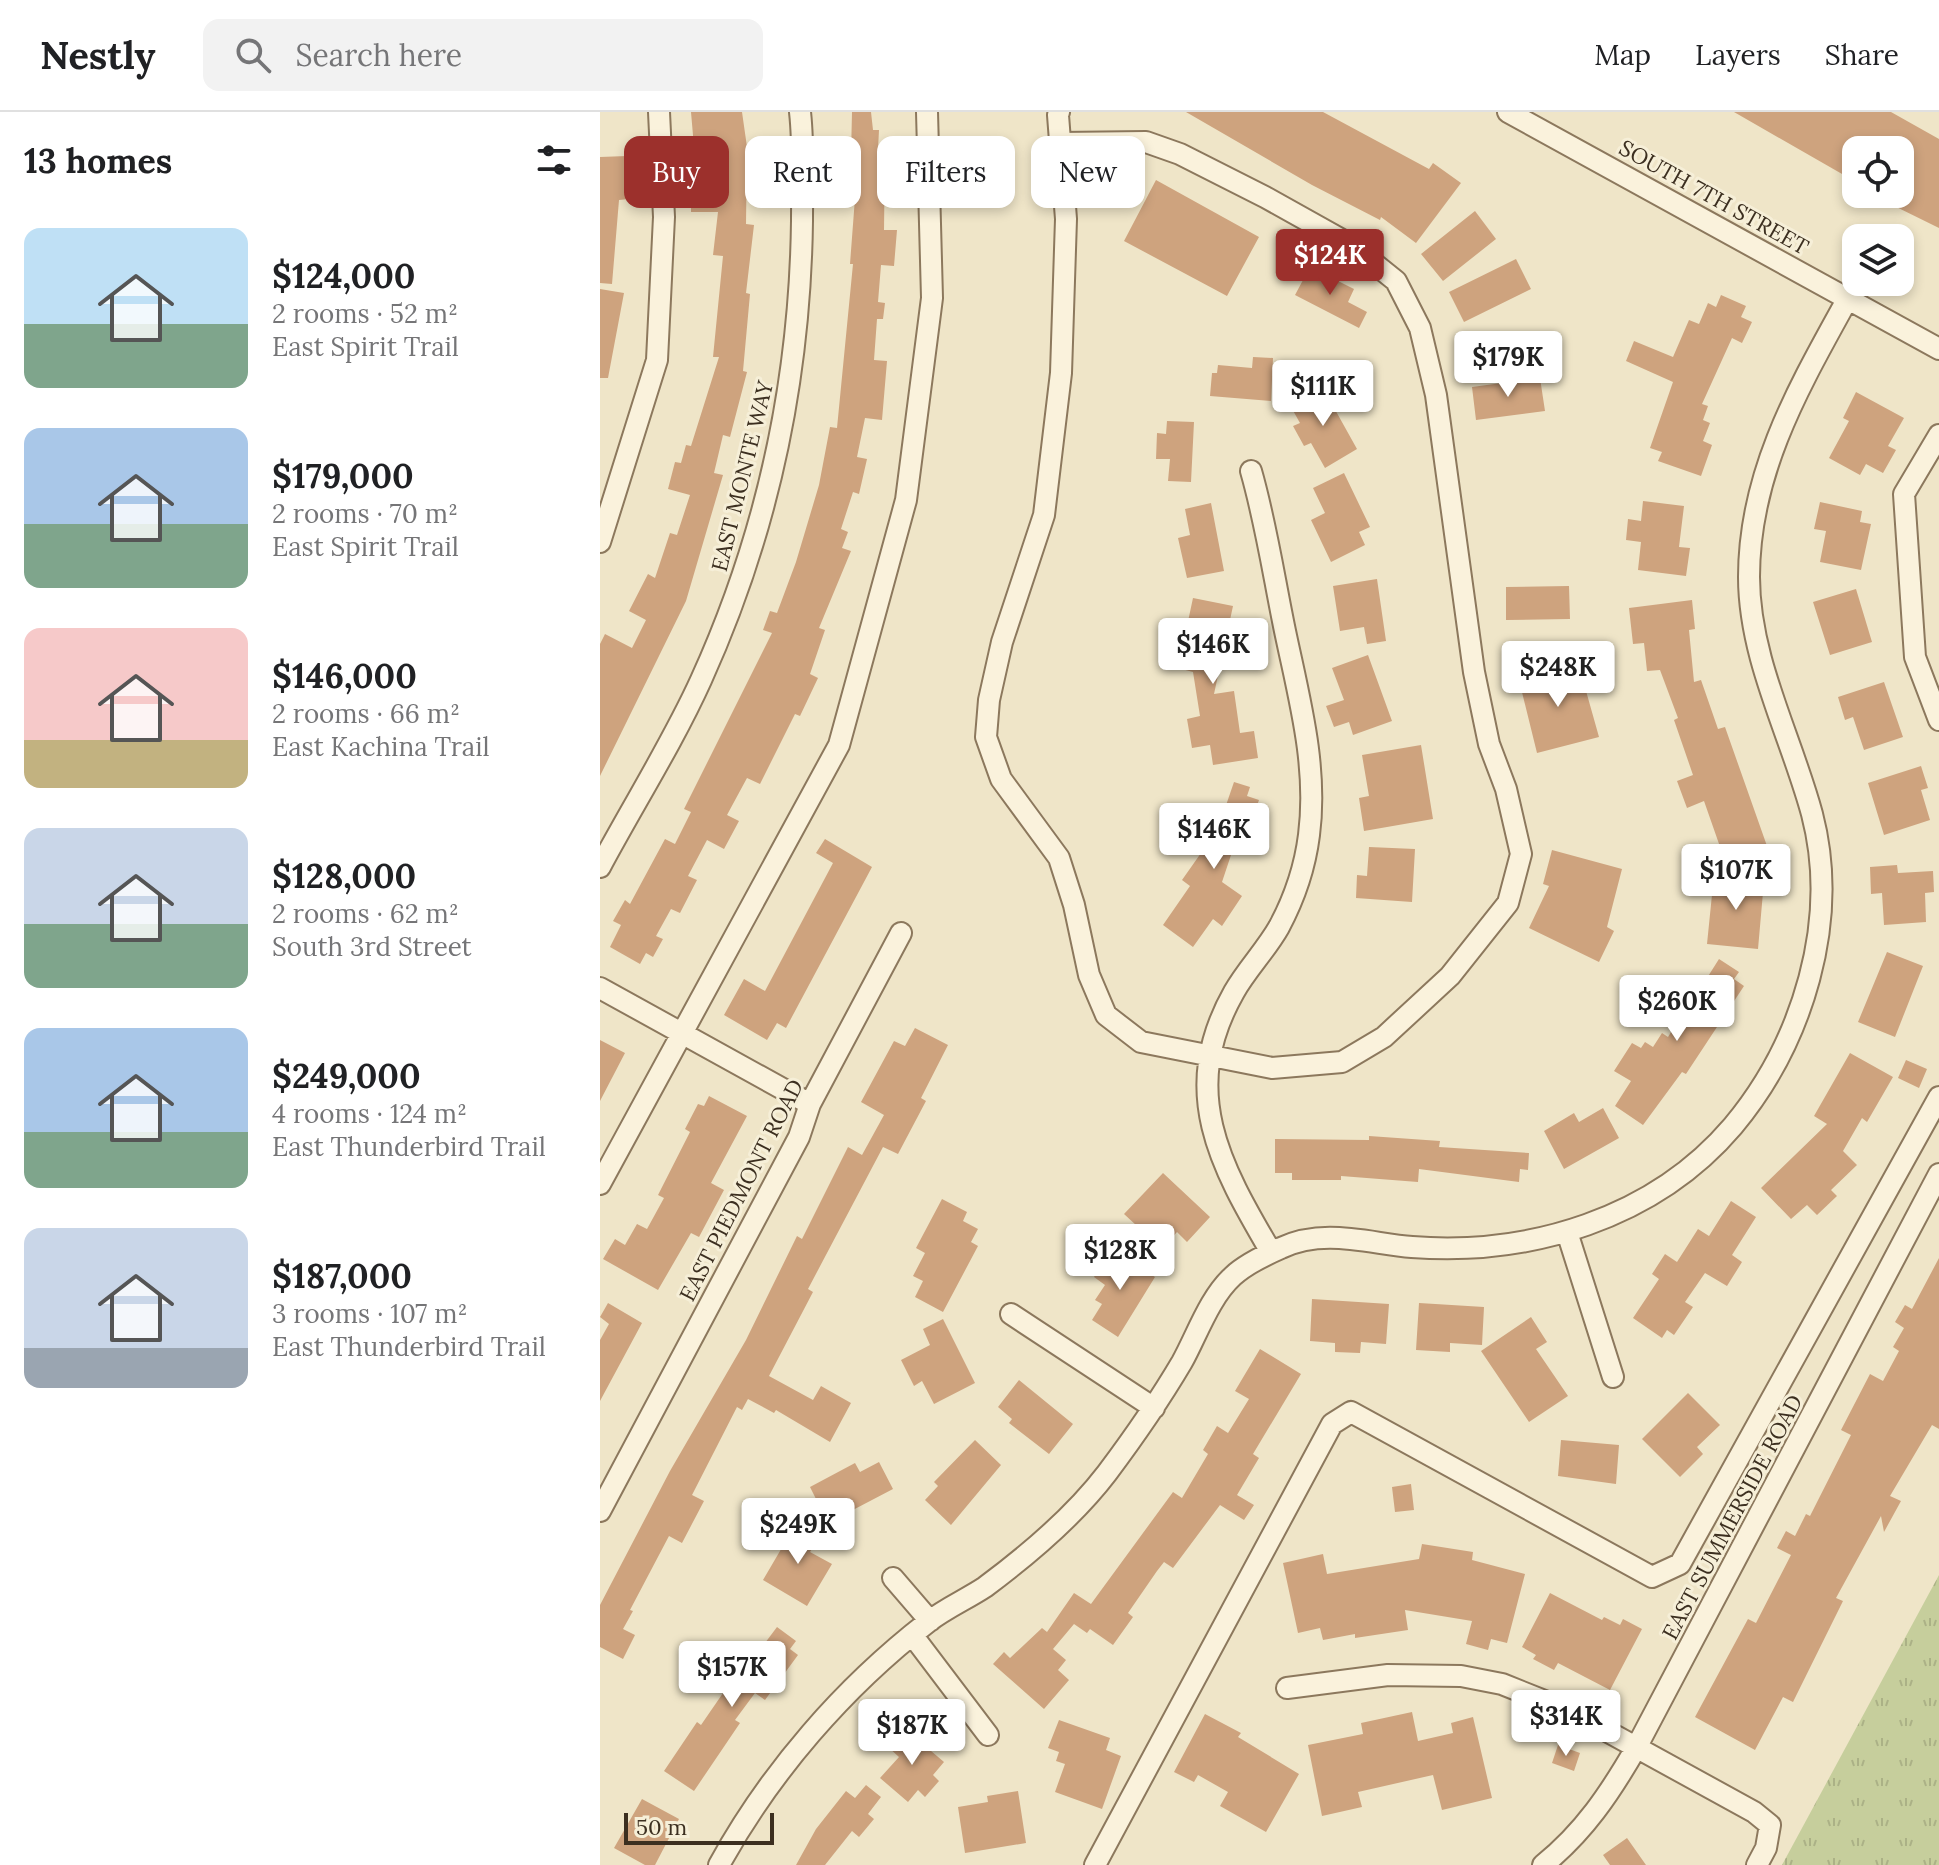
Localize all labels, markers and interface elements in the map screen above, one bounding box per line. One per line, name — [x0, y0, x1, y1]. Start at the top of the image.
search box — [203, 19, 763, 91]
text: Nestly — [40, 31, 155, 79]
icon: search — [231, 33, 275, 77]
text: Search here — [295, 36, 462, 74]
text: Map — [1594, 37, 1651, 73]
text: Layers — [1695, 37, 1781, 73]
text: Share — [1825, 37, 1899, 73]
street label: SOUTH 7TH STREET — [1614, 133, 1814, 261]
chip: Buy — [624, 136, 729, 208]
chip: Rent — [745, 136, 861, 208]
chip: Filters — [877, 136, 1015, 208]
chip: New — [1031, 136, 1145, 208]
map controls — [1842, 136, 1914, 296]
button: locate — [1842, 136, 1914, 208]
icon: filters — [532, 138, 576, 182]
text: 13 homes — [24, 139, 172, 182]
button: layers — [1842, 224, 1914, 296]
pin: $124K — [1274, 229, 1386, 297]
text: $124K — [1294, 238, 1366, 271]
text: $124,000 — [272, 254, 415, 297]
icon: home — [88, 260, 184, 356]
text: 2 rooms · 52 m² — [272, 297, 458, 330]
text: East Spirit Trail — [272, 330, 459, 363]
pin: $179K — [1452, 331, 1564, 399]
text: $179K — [1472, 340, 1544, 373]
pin: $111K — [1267, 360, 1379, 428]
text: $111K — [1290, 369, 1356, 402]
street label: EAST MONTE WAY — [705, 377, 779, 574]
text: $179,000 — [272, 454, 414, 497]
icon: home — [88, 460, 184, 556]
text: 2 rooms · 70 m² — [272, 497, 458, 530]
text: East Spirit Trail — [272, 530, 459, 563]
pin: $146K — [1157, 618, 1269, 686]
text: $146K — [1176, 627, 1250, 660]
pin: $248K — [1502, 641, 1614, 709]
text: $248K — [1520, 650, 1596, 683]
text: $146,000 — [272, 654, 417, 697]
icon: home — [88, 660, 184, 756]
text: 2 rooms · 66 m² — [272, 697, 460, 730]
text: East Kachina Trail — [272, 730, 490, 763]
pin: $146K — [1158, 803, 1270, 871]
text: $146K — [1177, 812, 1251, 845]
pin: $107K — [1680, 844, 1792, 912]
text: $107K — [1699, 853, 1773, 886]
text: $128,000 — [272, 854, 416, 897]
icon: home — [88, 860, 184, 956]
text: 2 rooms · 62 m² — [272, 897, 459, 930]
text: South 3rd Street — [272, 930, 472, 963]
pin: $260K — [1621, 975, 1733, 1043]
text: $260K — [1637, 984, 1717, 1017]
text: $249,000 — [272, 1054, 421, 1097]
icon: home — [88, 1060, 184, 1156]
street label: EAST PIEDMONT ROAD — [673, 1074, 809, 1306]
text: 4 rooms · 124 m² — [272, 1097, 467, 1130]
text: East Thunderbird Trail — [272, 1130, 546, 1163]
pin: $128K — [1064, 1224, 1176, 1292]
text: $128K — [1083, 1233, 1157, 1266]
text: $187,000 — [272, 1254, 412, 1297]
icon: home — [88, 1260, 184, 1356]
text: 3 rooms · 107 m² — [272, 1297, 467, 1330]
text: East Thunderbird Trail — [272, 1330, 546, 1363]
street label: EAST SUMMERSIDE ROAD — [1655, 1390, 1809, 1644]
pin: $249K — [742, 1498, 854, 1566]
text: $249K — [760, 1507, 836, 1540]
pin: $157K — [676, 1641, 788, 1709]
text: $157K — [697, 1650, 767, 1683]
pin: $314K — [1510, 1690, 1622, 1758]
pin: $187K — [856, 1699, 968, 1767]
text: $314K — [1529, 1699, 1603, 1732]
text: $187K — [876, 1708, 948, 1741]
scale bar — [624, 1809, 774, 1845]
text: 50 m — [636, 1813, 687, 1841]

